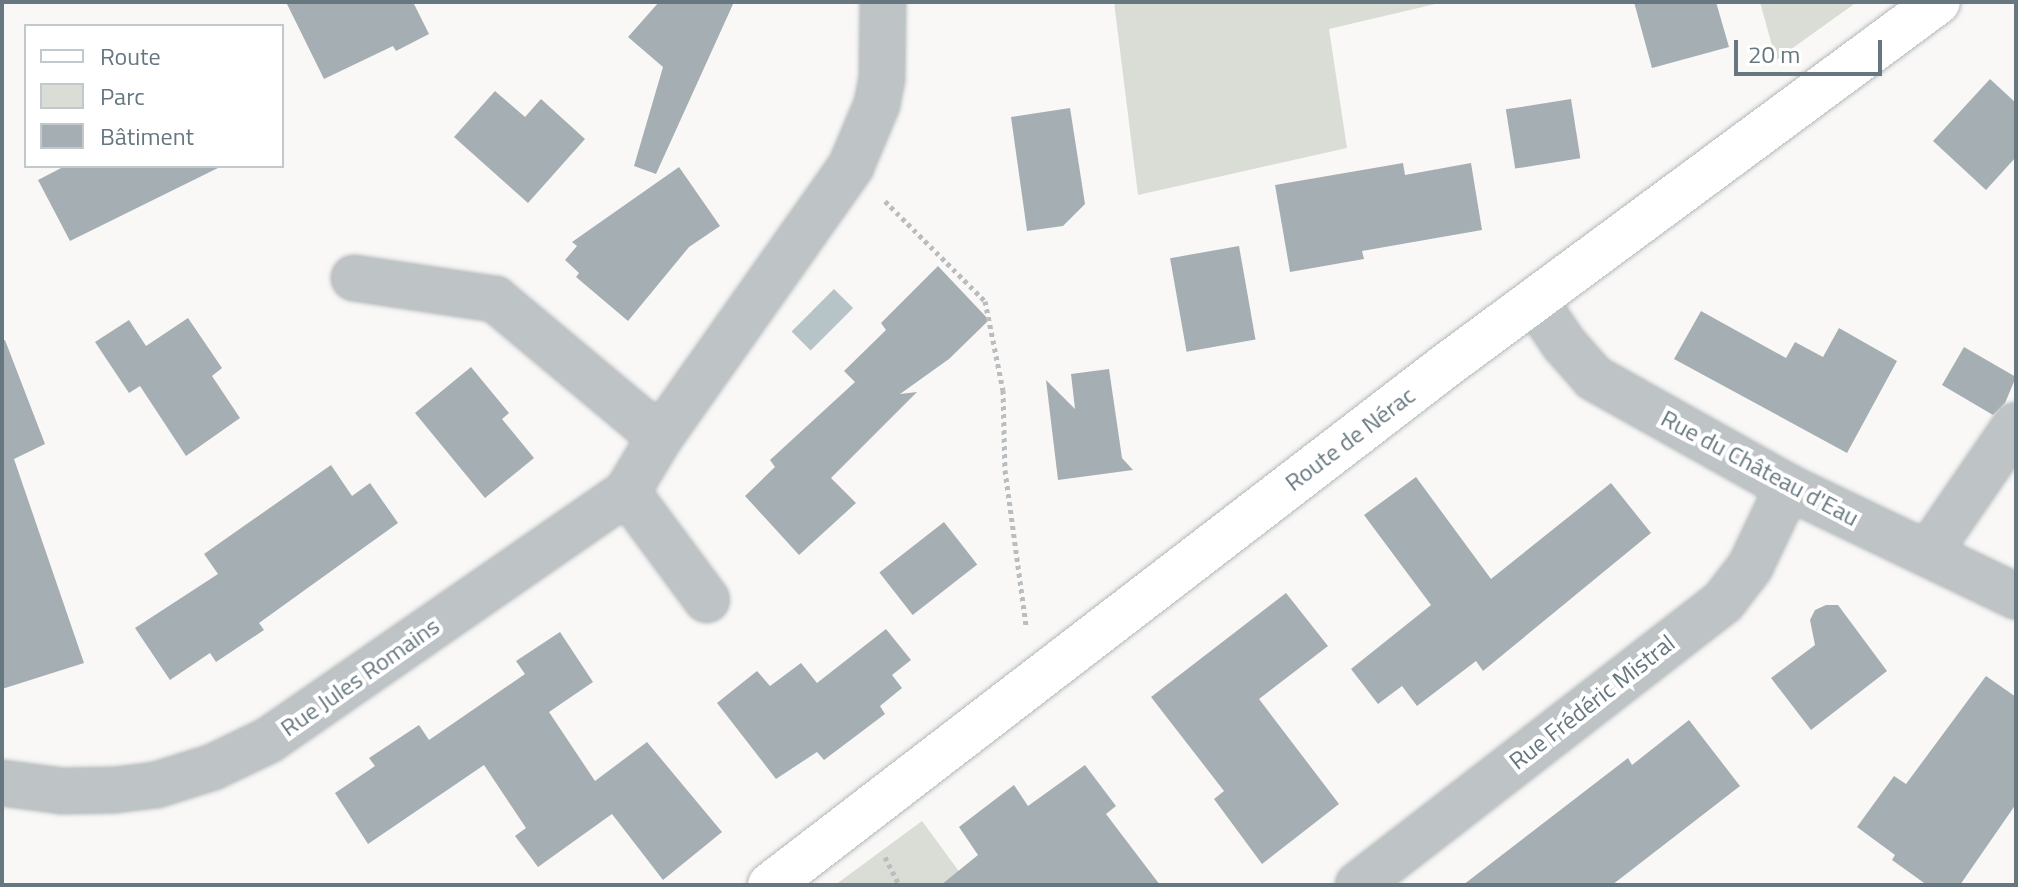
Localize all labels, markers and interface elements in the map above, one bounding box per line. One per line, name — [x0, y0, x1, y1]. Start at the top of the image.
legend — [24, 24, 284, 168]
scale bar — [1738, 24, 1886, 74]
text: 20 m — [1748, 36, 1800, 72]
text: Route — [100, 38, 161, 74]
text: Parc — [100, 78, 145, 114]
text: Bâtiment — [100, 118, 194, 154]
street label: Route de Nérac — [1279, 381, 1421, 497]
street label: Rue du Château d'Eau — [1656, 404, 1864, 532]
street label: Rue Jules Romains — [275, 611, 445, 743]
street label: Rue Frédéric Mistral — [1503, 628, 1681, 776]

